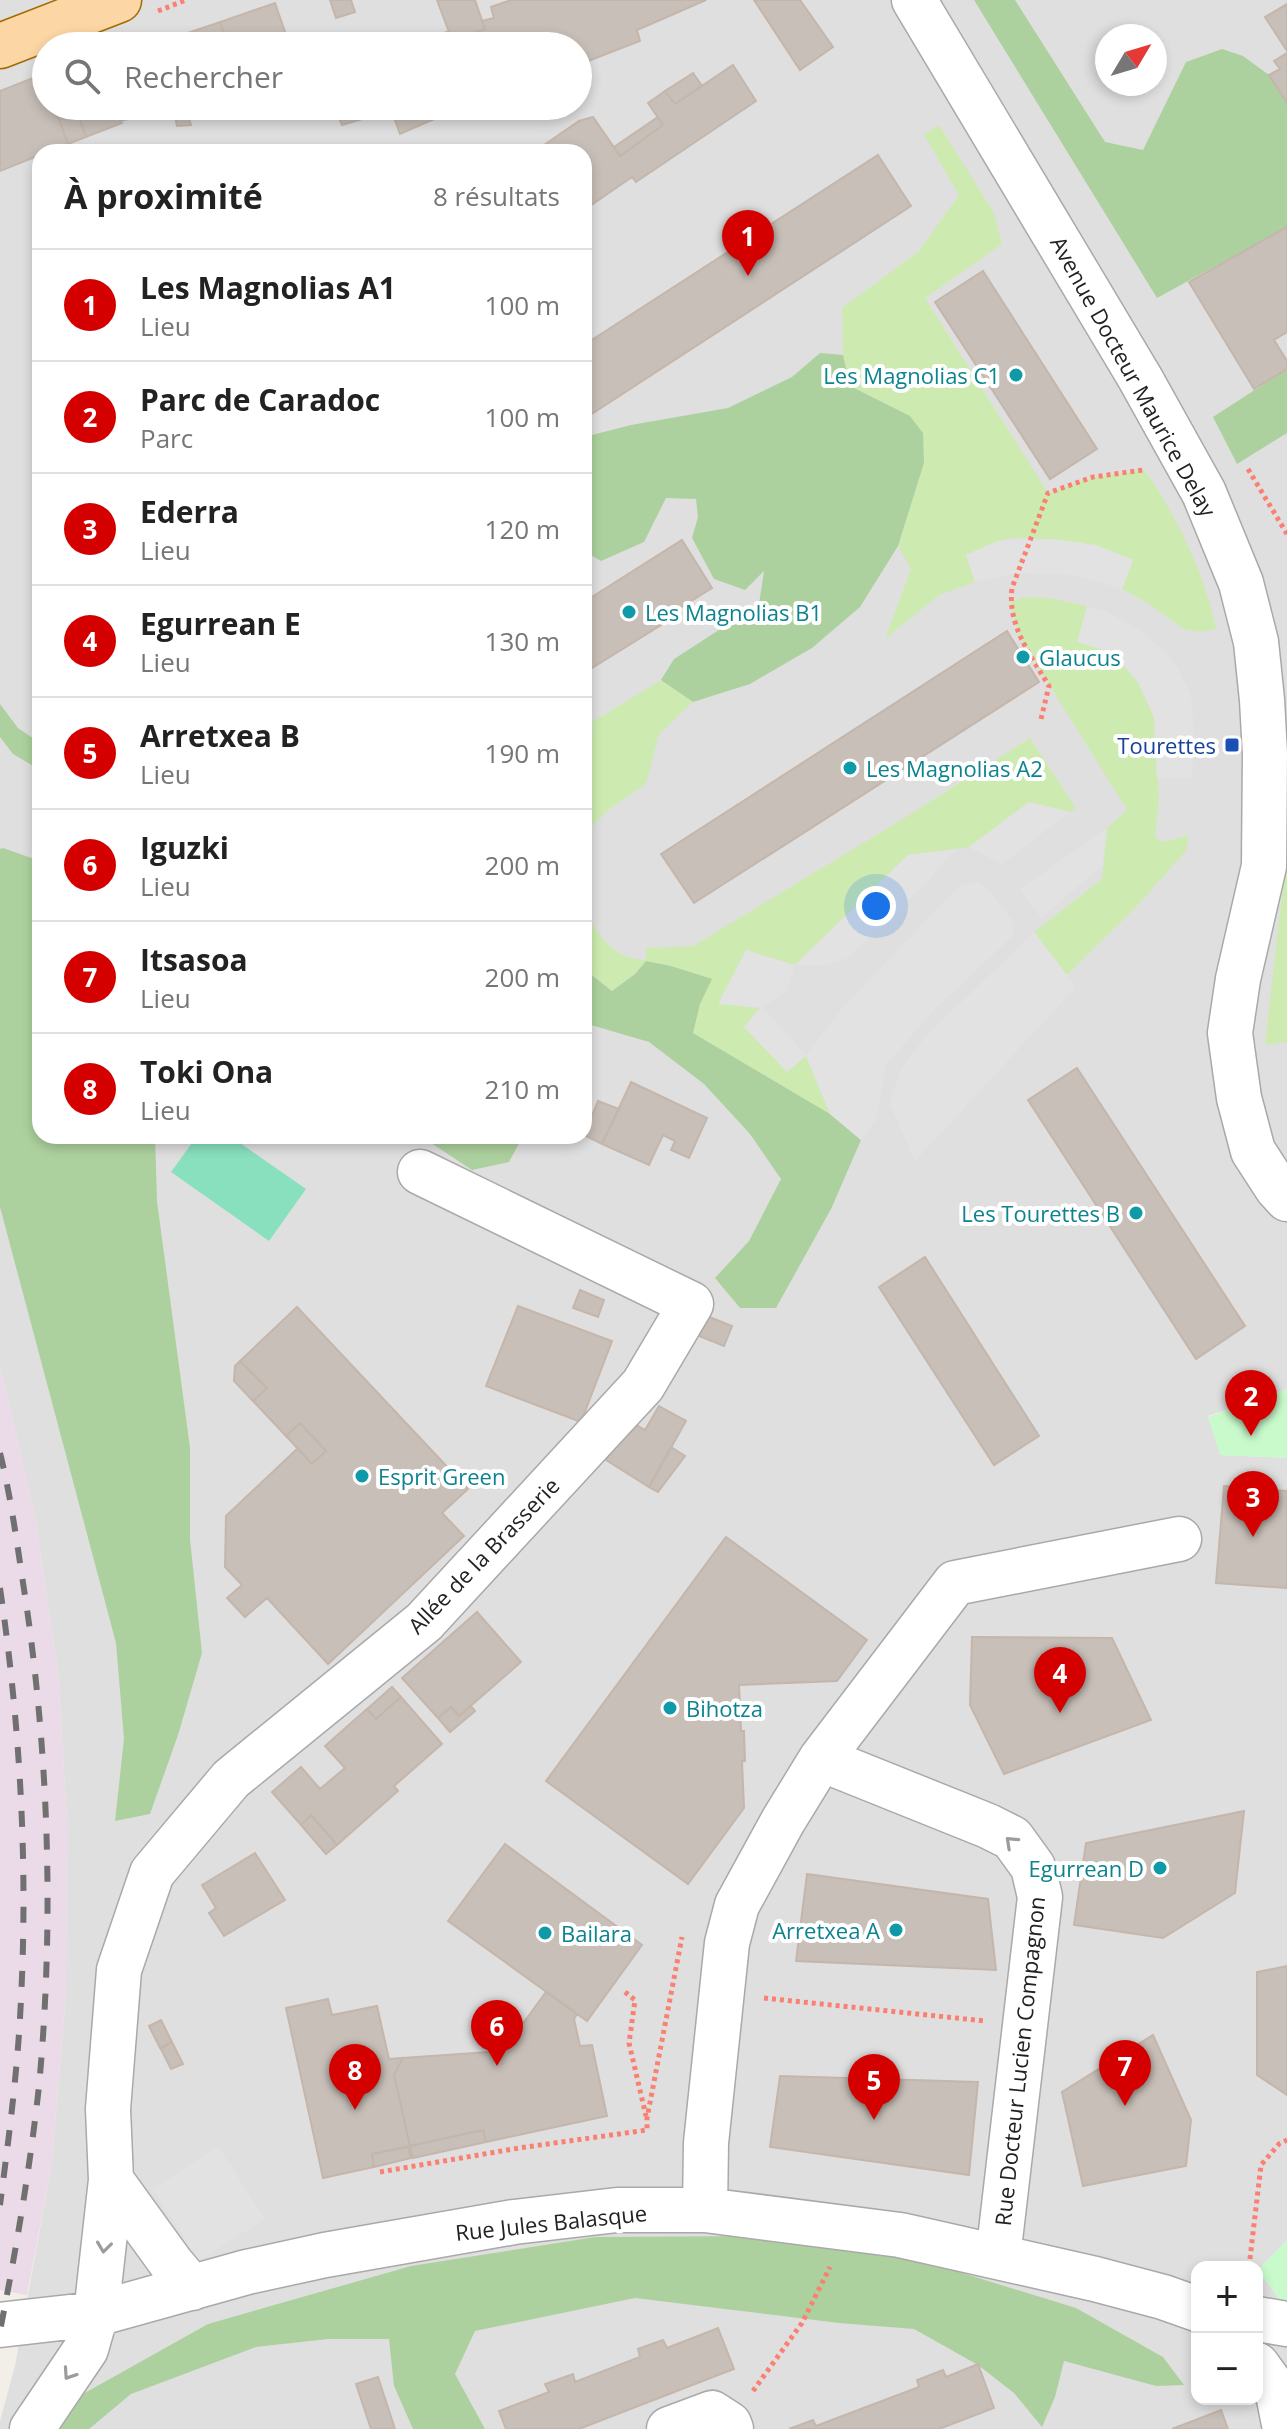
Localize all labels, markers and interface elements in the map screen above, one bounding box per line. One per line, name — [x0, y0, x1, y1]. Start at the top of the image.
north arrow — [1095, 24, 1167, 96]
search box — [32, 32, 592, 120]
icon: search — [60, 54, 104, 98]
text: Rechercher — [124, 56, 283, 97]
text: À proximité — [64, 173, 263, 219]
text: 8 résultats — [433, 178, 560, 214]
pin: 1 — [722, 210, 774, 276]
street label: Avenue Docteur Maurice Delay — [1044, 230, 1224, 522]
text: Les Magnolias A1 — [140, 267, 396, 308]
text: 1 — [83, 287, 97, 323]
text: 100 m — [485, 287, 560, 323]
text: Lieu — [140, 308, 191, 344]
place label: Les Magnolias C1 — [823, 360, 1000, 390]
marker: Les Magnolias C1 — [1007, 366, 1025, 384]
text: Parc de Caradoc — [140, 379, 380, 420]
text: 2 — [83, 399, 97, 435]
text: 100 m — [485, 399, 560, 435]
text: Parc — [140, 420, 193, 456]
text: Ederra — [140, 491, 239, 532]
text: 3 — [83, 511, 97, 547]
text: 120 m — [485, 511, 560, 547]
text: Lieu — [140, 532, 191, 568]
place label: Les Magnolias B1 — [645, 597, 822, 627]
text: Egurrean E — [140, 603, 301, 644]
marker: Les Magnolias B1 — [620, 603, 638, 621]
text: 4 — [83, 623, 97, 659]
text: 130 m — [485, 623, 560, 659]
place label: Glaucus — [1039, 642, 1121, 672]
text: Lieu — [140, 644, 191, 680]
marker: Glaucus — [1014, 648, 1032, 666]
text: Arretxea B — [140, 715, 300, 756]
place label: Tourettes — [1117, 730, 1216, 760]
text: 5 — [83, 735, 97, 771]
text: 190 m — [485, 735, 560, 771]
marker: Tourettes — [1223, 736, 1241, 754]
place label: Les Magnolias A2 — [866, 753, 1043, 783]
text: Lieu — [140, 756, 191, 792]
marker: Les Magnolias A2 — [841, 759, 859, 777]
text: Iguzki — [140, 827, 229, 868]
text: 6 — [83, 847, 97, 883]
text: 200 m — [485, 847, 560, 883]
text: Lieu — [140, 868, 191, 904]
your location — [856, 886, 896, 926]
text: Itsasoa — [140, 939, 248, 980]
text: 7 — [83, 959, 97, 995]
text: 200 m — [485, 959, 560, 995]
text: Lieu — [140, 980, 191, 1016]
text: Toki Ona — [140, 1051, 273, 1092]
text: 8 — [83, 1071, 97, 1107]
text: 210 m — [485, 1071, 560, 1107]
text: Lieu — [140, 1092, 191, 1128]
place label: Les Tourettes B — [961, 1198, 1120, 1228]
marker: Les Tourettes B — [1127, 1204, 1145, 1222]
pin: 2 — [1225, 1370, 1277, 1436]
place label: Esprit Green — [378, 1461, 505, 1491]
marker: Esprit Green — [353, 1467, 371, 1485]
street label: Allée de la Brasserie — [401, 1470, 565, 1640]
pin: 3 — [1227, 1471, 1279, 1537]
pin: 4 — [1034, 1647, 1086, 1713]
place label: Bihotza — [686, 1693, 763, 1723]
marker: Bihotza — [661, 1699, 679, 1717]
one-way arrow — [1006, 1837, 1020, 1851]
place label: Egurrean D — [1029, 1853, 1144, 1883]
marker: Egurrean D — [1151, 1859, 1169, 1877]
street label: Rue Docteur Lucien Compagnon — [987, 1895, 1051, 2227]
place label: Arretxea A — [772, 1915, 880, 1945]
place label: Bailara — [561, 1918, 632, 1948]
marker: Arretxea A — [887, 1921, 905, 1939]
marker: Bailara — [536, 1924, 554, 1942]
pin: 6 — [471, 2000, 523, 2066]
pin: 7 — [1099, 2040, 1151, 2106]
pin: 8 — [329, 2044, 381, 2110]
pin: 5 — [848, 2054, 900, 2120]
street label: Rue Jules Balasque — [454, 2197, 648, 2247]
one-way arrow — [95, 2241, 112, 2254]
map controls — [1191, 2261, 1263, 2405]
button: + — [1191, 2261, 1263, 2333]
button: − — [1191, 2333, 1263, 2405]
one-way arrow — [64, 2365, 79, 2380]

